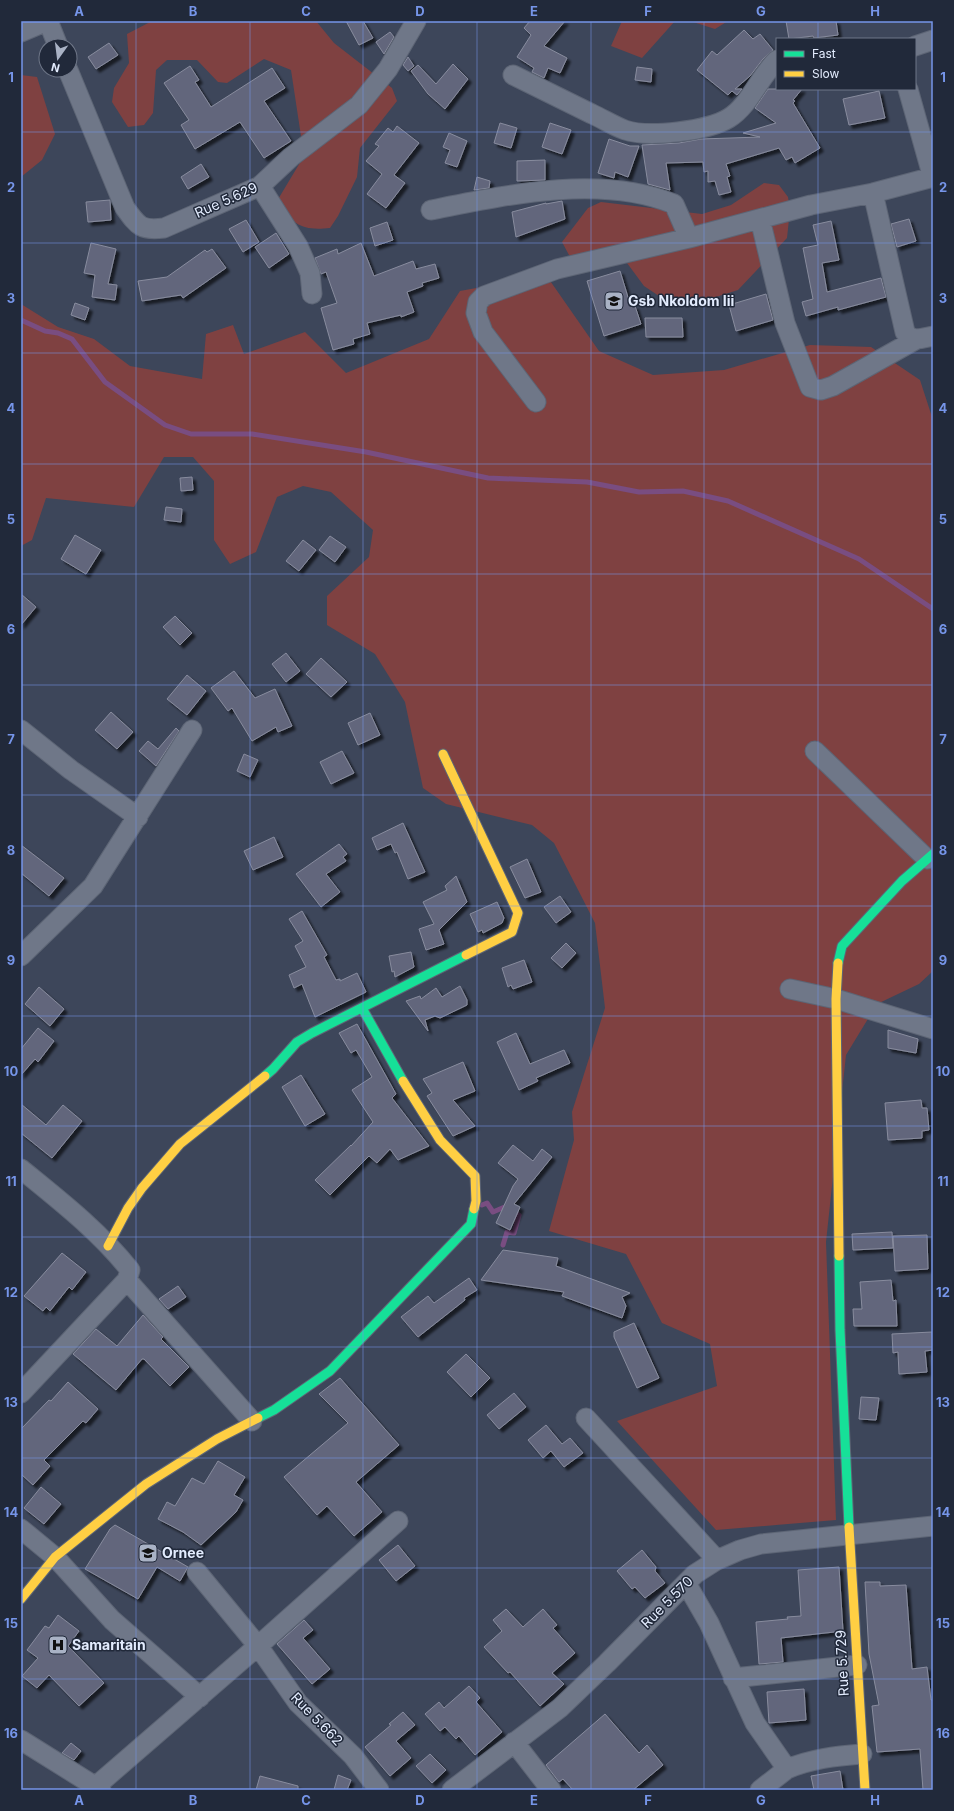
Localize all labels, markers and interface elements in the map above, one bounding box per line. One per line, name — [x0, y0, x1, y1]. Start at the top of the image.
text: A — [74, 3, 84, 19]
text: B — [189, 3, 198, 19]
text: C — [301, 3, 311, 19]
text: D — [415, 3, 425, 19]
text: E — [530, 3, 538, 19]
text: F — [644, 3, 652, 19]
text: G — [756, 3, 766, 19]
text: H — [870, 3, 880, 19]
north arrow — [38, 38, 78, 78]
legend — [776, 38, 916, 90]
text: Fast — [812, 46, 836, 61]
text: N — [50, 60, 61, 76]
text: Slow — [812, 66, 840, 81]
text: 1 — [8, 69, 14, 85]
text: 1 — [940, 69, 946, 85]
street label: Rue 5.629 — [192, 178, 260, 221]
text: 2 — [7, 179, 15, 195]
text: 2 — [939, 179, 947, 195]
text: 3 — [7, 290, 15, 306]
school or university icon: Gsb Nkoldom Iii — [603, 290, 625, 312]
text: 3 — [939, 290, 947, 306]
place label: Gsb Nkoldom Iii — [628, 292, 735, 309]
text: 4 — [7, 400, 16, 416]
text: 4 — [939, 400, 948, 416]
text: 5 — [7, 511, 15, 527]
text: 5 — [939, 511, 947, 527]
text: 6 — [7, 621, 15, 637]
text: 6 — [939, 621, 947, 637]
text: 7 — [7, 731, 15, 747]
text: 7 — [939, 731, 947, 747]
text: 8 — [7, 842, 15, 858]
text: 8 — [939, 842, 947, 858]
text: 9 — [7, 952, 15, 968]
text: 9 — [939, 952, 947, 968]
text: 10 — [4, 1063, 18, 1079]
text: 10 — [936, 1063, 950, 1079]
text: 11 — [5, 1173, 17, 1189]
text: 11 — [937, 1173, 949, 1189]
text: 12 — [4, 1284, 18, 1300]
text: 12 — [936, 1284, 950, 1300]
text: 13 — [4, 1394, 18, 1410]
text: 13 — [936, 1394, 950, 1410]
text: 14 — [4, 1504, 18, 1520]
text: 14 — [936, 1504, 950, 1520]
school or university icon: Ornee — [137, 1542, 159, 1564]
place label: Ornee — [162, 1544, 204, 1561]
street label: Rue 5.570 — [637, 1572, 696, 1631]
text: 15 — [4, 1615, 18, 1631]
text: 15 — [936, 1615, 950, 1631]
street label: Rue 5.729 — [831, 1629, 852, 1697]
hospital icon: Samaritain — [47, 1634, 69, 1656]
place label: Samaritain — [72, 1636, 146, 1653]
street label: Rue 5.662 — [288, 1689, 347, 1749]
text: 16 — [4, 1725, 18, 1741]
text: 16 — [936, 1725, 950, 1741]
text: A — [74, 1792, 84, 1808]
text: B — [189, 1792, 198, 1808]
text: C — [301, 1792, 311, 1808]
text: D — [415, 1792, 425, 1808]
text: E — [530, 1792, 538, 1808]
text: F — [644, 1792, 652, 1808]
text: G — [756, 1792, 766, 1808]
text: H — [870, 1792, 880, 1808]

